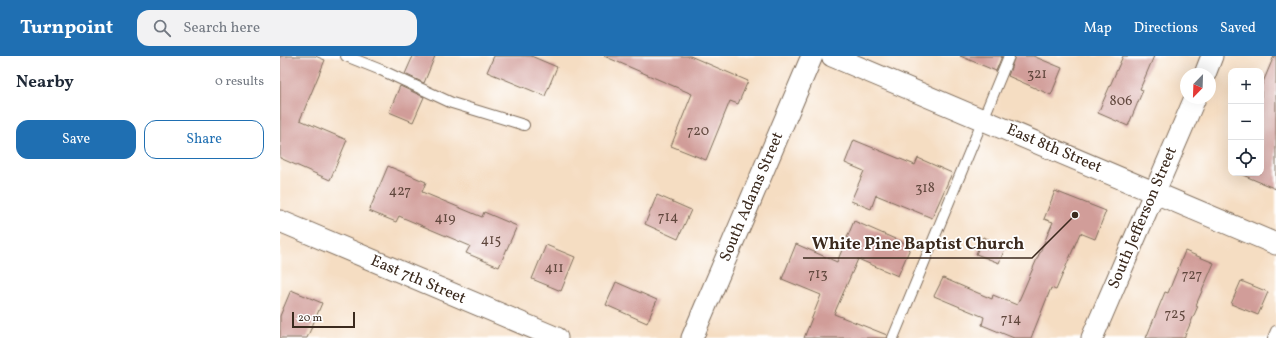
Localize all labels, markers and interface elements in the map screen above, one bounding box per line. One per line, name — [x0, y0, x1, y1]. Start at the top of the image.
search box — [137, 10, 417, 46]
text: Turnpoint — [20, 15, 113, 41]
icon: search — [151, 17, 173, 39]
text: Search here — [183, 18, 260, 39]
text: Map — [1084, 19, 1112, 38]
text: Directions — [1134, 19, 1198, 38]
text: Saved — [1220, 19, 1256, 38]
house number: 321 — [1027, 65, 1047, 84]
north arrow — [1180, 68, 1216, 104]
map controls — [1228, 68, 1264, 176]
button: + — [1228, 68, 1264, 104]
text: Nearby — [16, 71, 74, 94]
text: 0 results — [215, 73, 264, 91]
house number: 806 — [1110, 92, 1132, 111]
button: − — [1228, 104, 1264, 140]
street label: East 8th Street — [1003, 119, 1105, 179]
button: Save — [16, 120, 136, 159]
button: Share — [144, 120, 264, 159]
house number: 720 — [687, 122, 709, 141]
street label: South Adams Street — [715, 128, 789, 265]
button: locate — [1228, 140, 1264, 176]
street label: South Jefferson Street — [1103, 143, 1183, 293]
house number: 318 — [915, 179, 935, 198]
house number: 427 — [389, 182, 411, 201]
house number: 714 — [658, 208, 678, 227]
house number: 419 — [434, 209, 456, 228]
callout: White Pine Baptist Church — [803, 229, 1032, 258]
house number: 415 — [481, 231, 501, 250]
text: White Pine Baptist Church — [812, 233, 1024, 256]
street label: East 7th Street — [367, 250, 469, 310]
house number: 411 — [544, 259, 564, 278]
house number: 713 — [808, 265, 828, 284]
house number: 727 — [1182, 266, 1202, 285]
house number: 725 — [1165, 305, 1185, 324]
scale bar — [292, 310, 355, 329]
house number: 714 — [1001, 310, 1021, 329]
text: 20 m — [298, 311, 322, 326]

